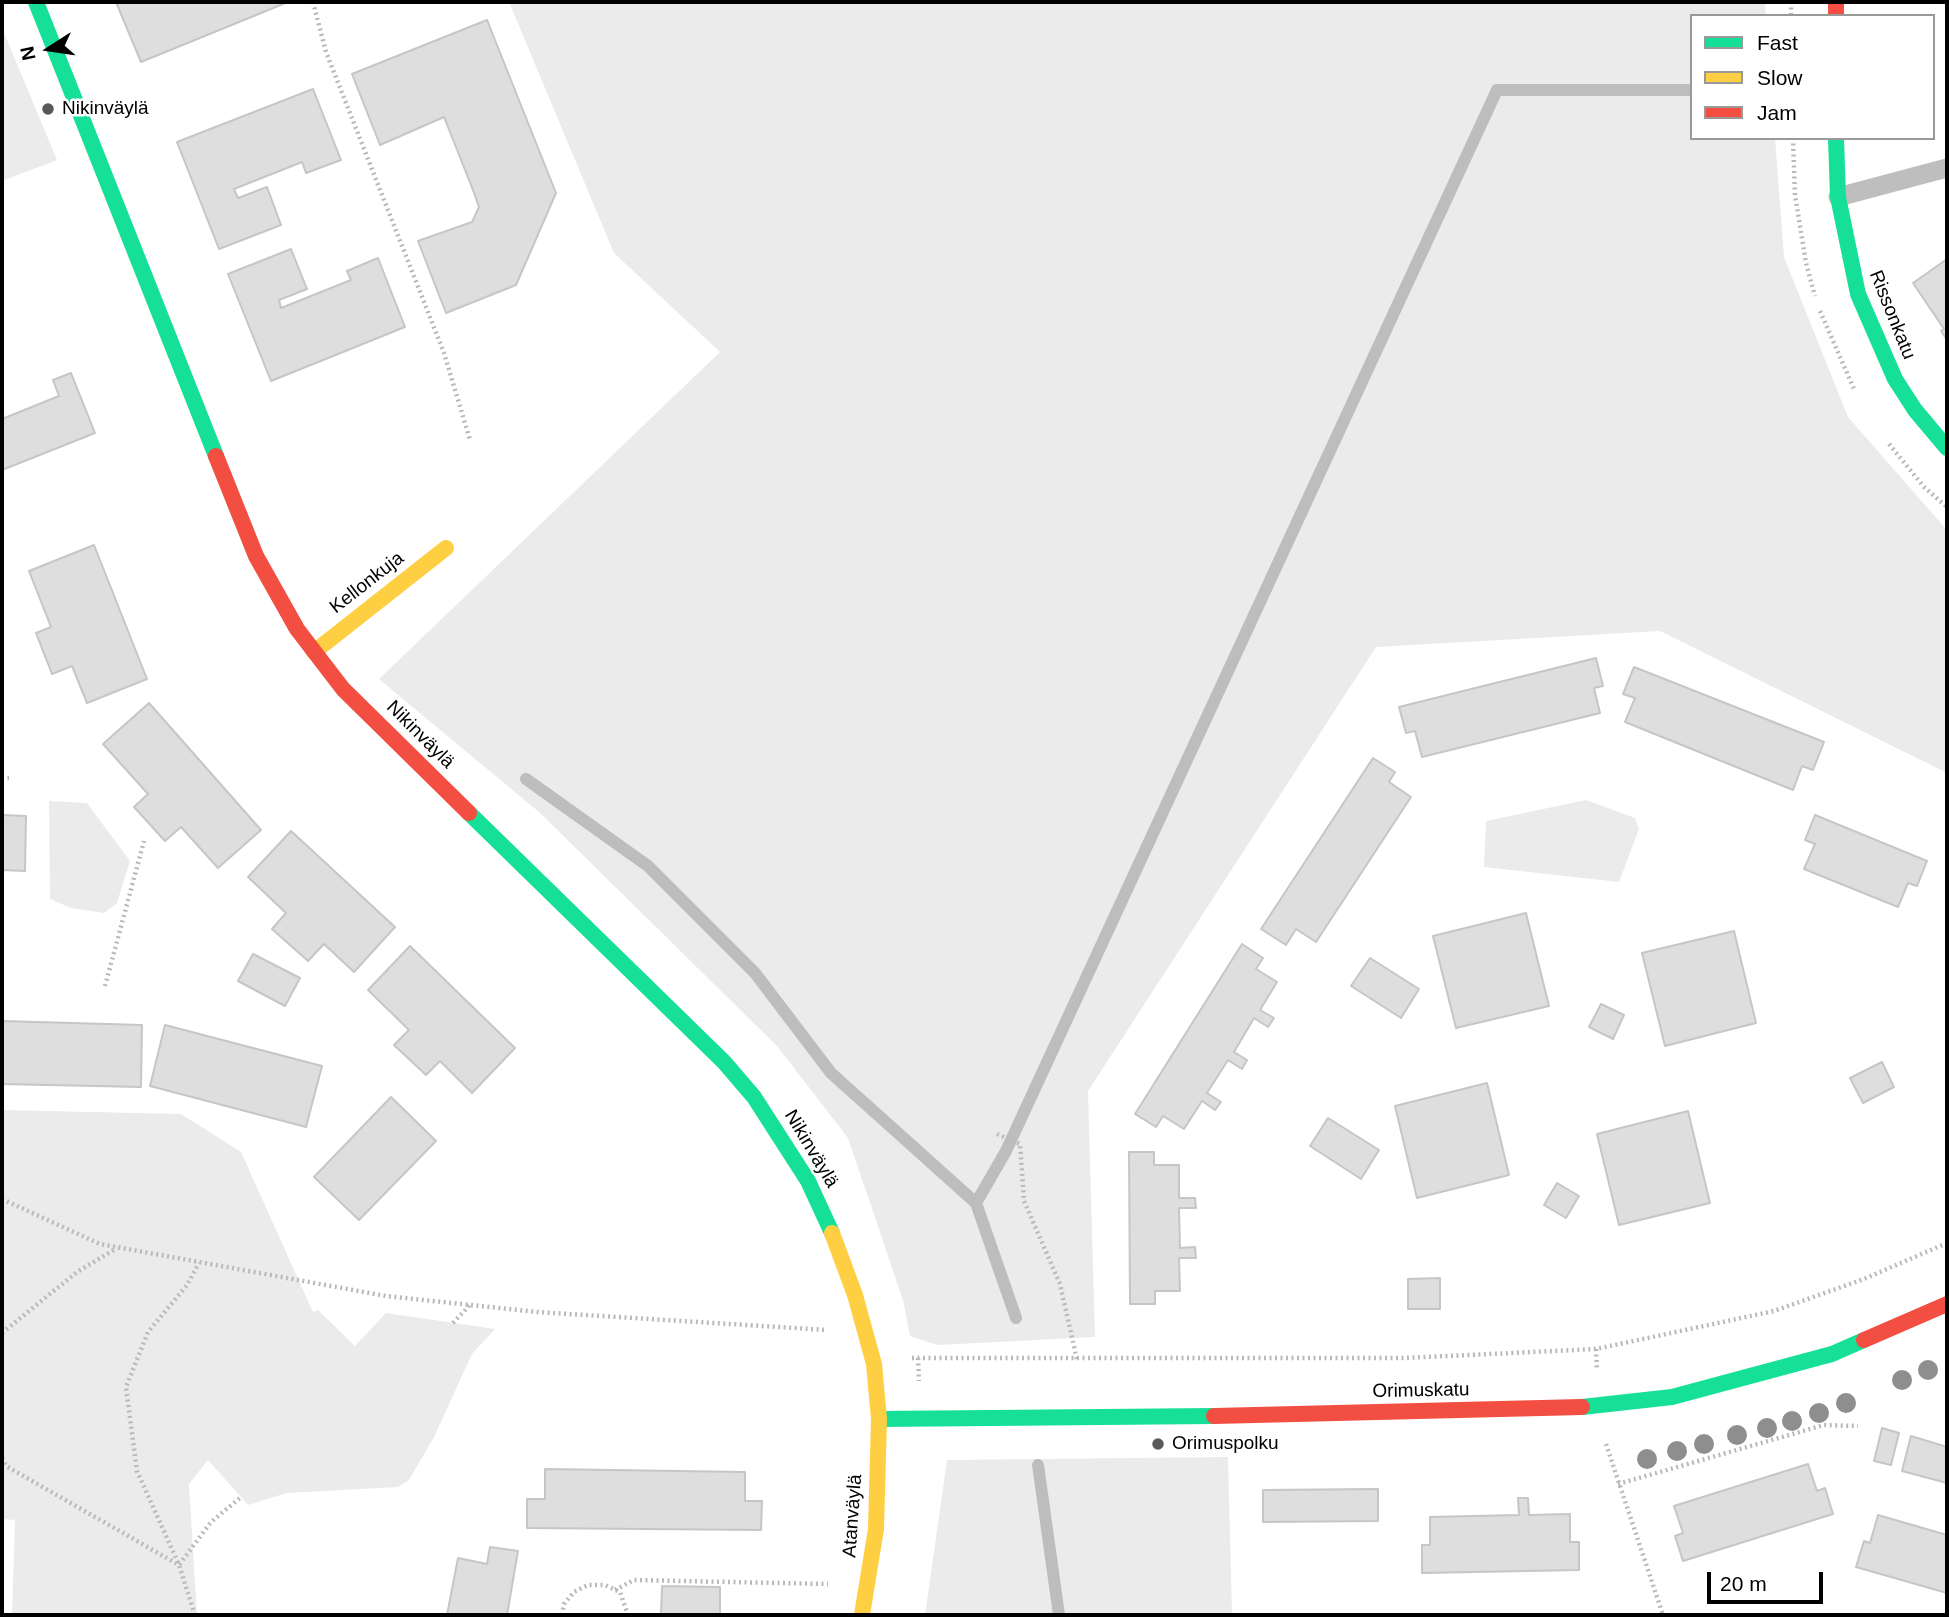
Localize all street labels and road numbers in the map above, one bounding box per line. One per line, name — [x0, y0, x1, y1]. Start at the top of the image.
street label: Rissonkatu — [1864, 267, 1920, 363]
street label: Kellonkuja — [325, 547, 409, 619]
street label: Nikinväylä — [381, 696, 459, 774]
street label: Nikinväylä — [779, 1106, 843, 1192]
street label: Orimuskatu — [1372, 1379, 1470, 1403]
street label: Atanväylä — [839, 1474, 867, 1558]

